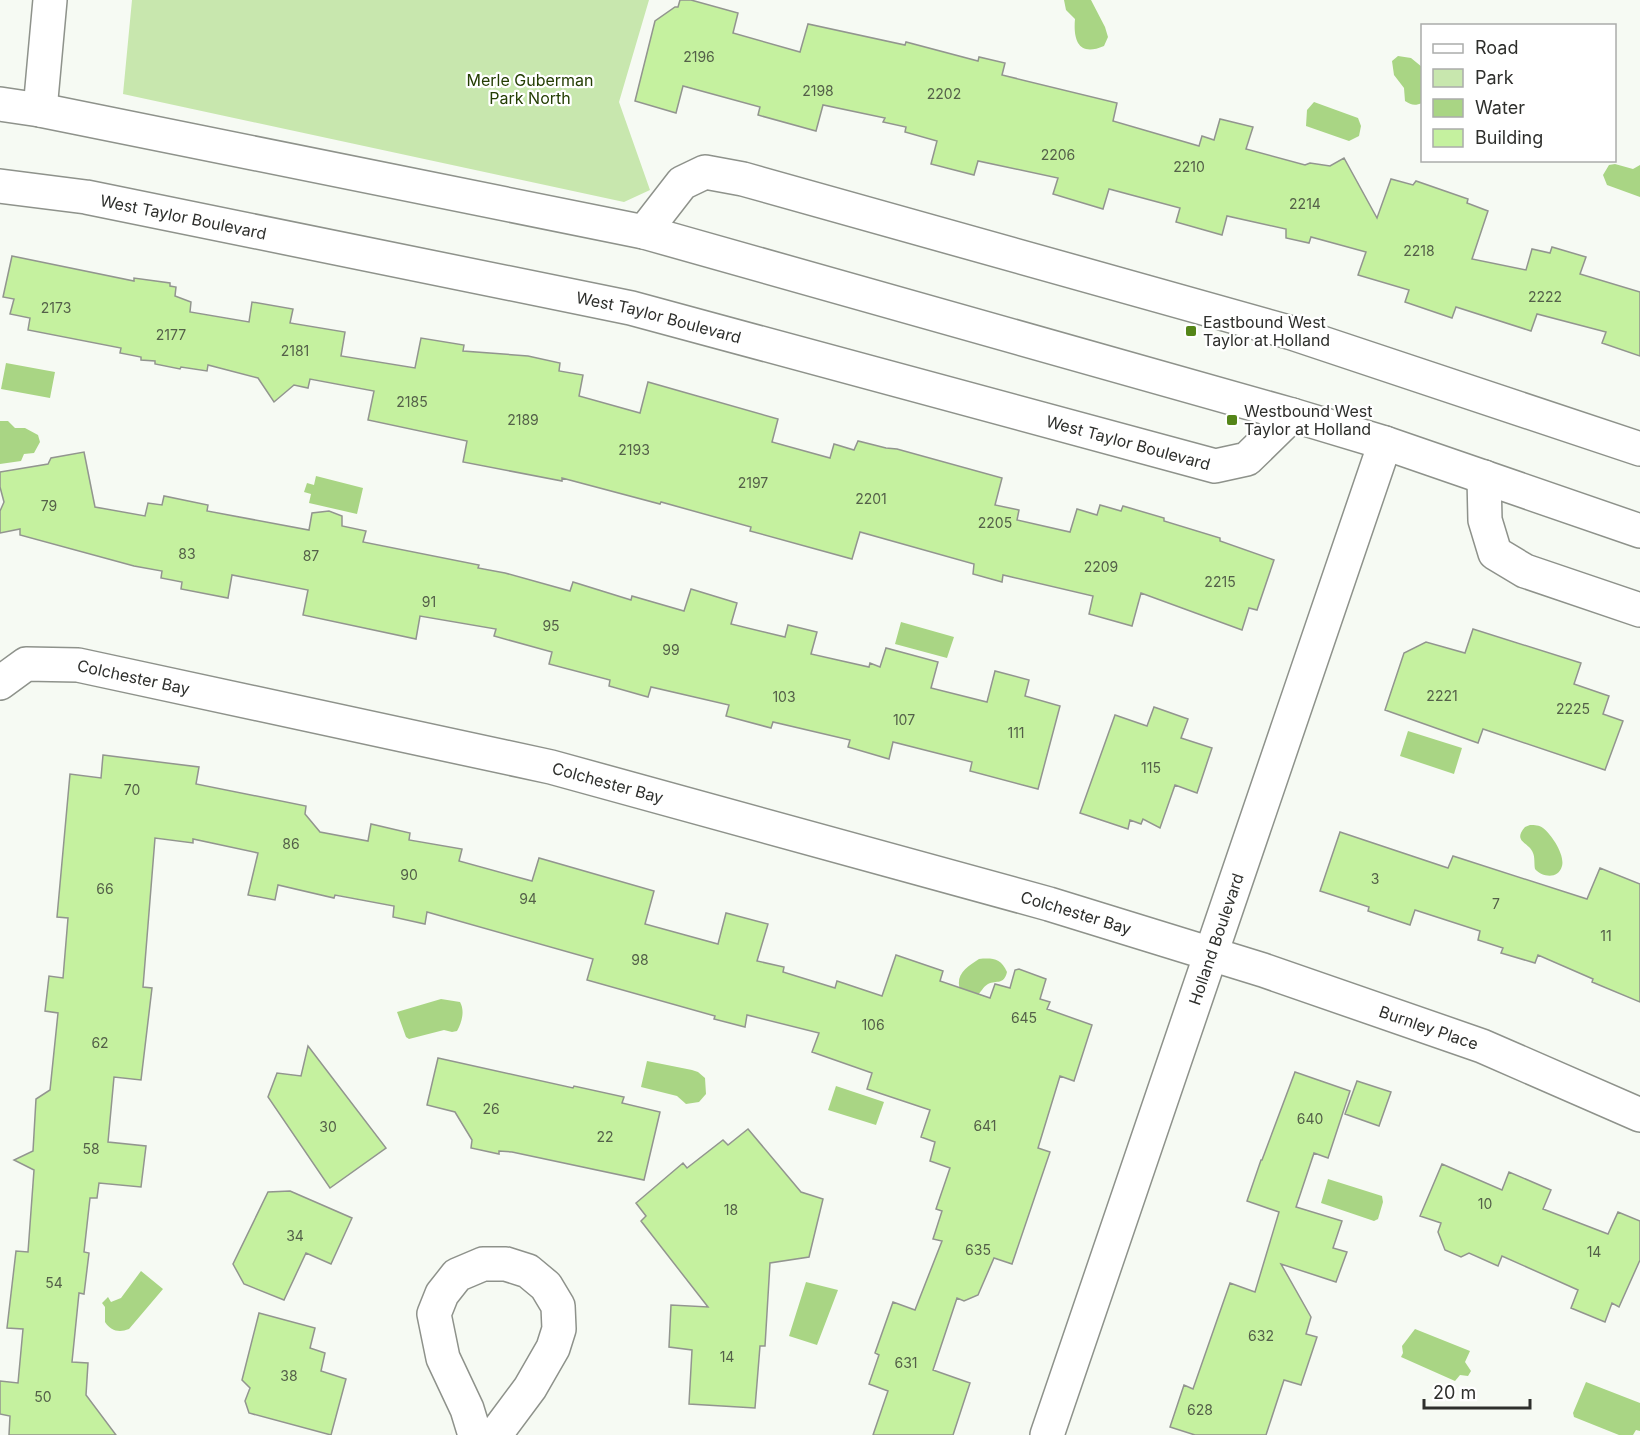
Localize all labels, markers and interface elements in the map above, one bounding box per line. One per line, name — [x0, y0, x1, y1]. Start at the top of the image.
legend — [1421, 24, 1616, 162]
text: Road — [1475, 37, 1518, 58]
house number: 2196 — [683, 48, 715, 65]
text: Park — [1475, 67, 1514, 88]
park label: Merle Guberman Park North — [466, 70, 594, 108]
house number: 2198 — [802, 82, 834, 99]
house number: 2202 — [927, 85, 961, 102]
text: Water — [1475, 97, 1525, 118]
text: Building — [1475, 127, 1543, 148]
house number: 2206 — [1041, 146, 1075, 163]
house number: 2210 — [1173, 158, 1205, 175]
street label: West Taylor Boulevard — [98, 190, 268, 244]
house number: 2214 — [1289, 195, 1321, 212]
house number: 2218 — [1403, 242, 1435, 259]
street label: West Taylor Boulevard — [575, 287, 743, 347]
house number: 2222 — [1528, 288, 1562, 305]
house number: 2173 — [41, 299, 71, 316]
place label: Eastbound West Taylor at Holland — [1203, 312, 1330, 350]
marker: Eastbound West Taylor at Holland — [1184, 324, 1198, 338]
house number: 2177 — [156, 326, 186, 343]
house number: 2181 — [281, 342, 309, 359]
house number: 2185 — [396, 393, 428, 410]
place label: Westbound West Taylor at Holland — [1244, 401, 1373, 439]
house number: 2189 — [507, 411, 539, 428]
street label: West Taylor Boulevard — [1044, 411, 1213, 474]
marker: Westbound West Taylor at Holland — [1225, 413, 1239, 427]
house number: 2193 — [618, 441, 650, 458]
house number: 2197 — [738, 474, 768, 491]
house number: 2201 — [855, 490, 887, 507]
house number: 79 — [41, 497, 57, 514]
house number: 2205 — [978, 514, 1012, 531]
house number: 83 — [178, 545, 196, 562]
house number: 87 — [303, 547, 319, 564]
house number: 2209 — [1084, 558, 1118, 575]
house number: 2215 — [1204, 573, 1236, 590]
house number: 91 — [422, 593, 436, 610]
house number: 95 — [542, 617, 560, 634]
house number: 99 — [662, 641, 680, 658]
street label: Colchester Bay — [75, 655, 192, 699]
house number: 2221 — [1426, 687, 1458, 704]
house number: 103 — [772, 688, 796, 705]
house number: 2225 — [1556, 700, 1590, 717]
house number: 107 — [893, 711, 915, 728]
house number: 111 — [1007, 724, 1025, 741]
street label: Colchester Bay — [550, 758, 666, 807]
house number: 115 — [1141, 759, 1161, 776]
house number: 70 — [124, 781, 140, 798]
house number: 86 — [282, 835, 300, 852]
house number: 90 — [400, 866, 418, 883]
house number: 3 — [1371, 870, 1379, 887]
street label: Holland Boulevard — [1184, 871, 1248, 1007]
house number: 66 — [96, 880, 114, 897]
street label: Colchester Bay — [1018, 887, 1134, 939]
house number: 94 — [519, 890, 537, 907]
house number: 7 — [1492, 895, 1500, 912]
house number: 11 — [1600, 927, 1612, 944]
house number: 98 — [631, 951, 649, 968]
street label: Burnley Place — [1377, 1001, 1481, 1054]
house number: 645 — [1011, 1009, 1037, 1026]
house number: 106 — [861, 1016, 885, 1033]
house number: 62 — [91, 1034, 109, 1051]
house number: 26 — [482, 1100, 500, 1117]
house number: 640 — [1297, 1110, 1323, 1127]
house number: 641 — [973, 1117, 997, 1134]
house number: 30 — [319, 1118, 337, 1135]
house number: 22 — [596, 1128, 614, 1145]
house number: 58 — [82, 1140, 100, 1157]
house number: 10 — [1478, 1195, 1492, 1212]
house number: 18 — [724, 1201, 738, 1218]
house number: 34 — [286, 1227, 304, 1244]
house number: 635 — [965, 1241, 991, 1258]
house number: 14 — [1587, 1243, 1601, 1260]
house number: 54 — [45, 1274, 63, 1291]
house number: 632 — [1248, 1327, 1274, 1344]
house number: 14 — [720, 1348, 734, 1365]
house number: 631 — [894, 1354, 918, 1371]
house number: 38 — [280, 1367, 298, 1384]
scale bar — [1424, 1372, 1530, 1410]
text: 20 m — [1433, 1382, 1476, 1403]
house number: 50 — [34, 1388, 52, 1405]
house number: 628 — [1187, 1401, 1213, 1418]

